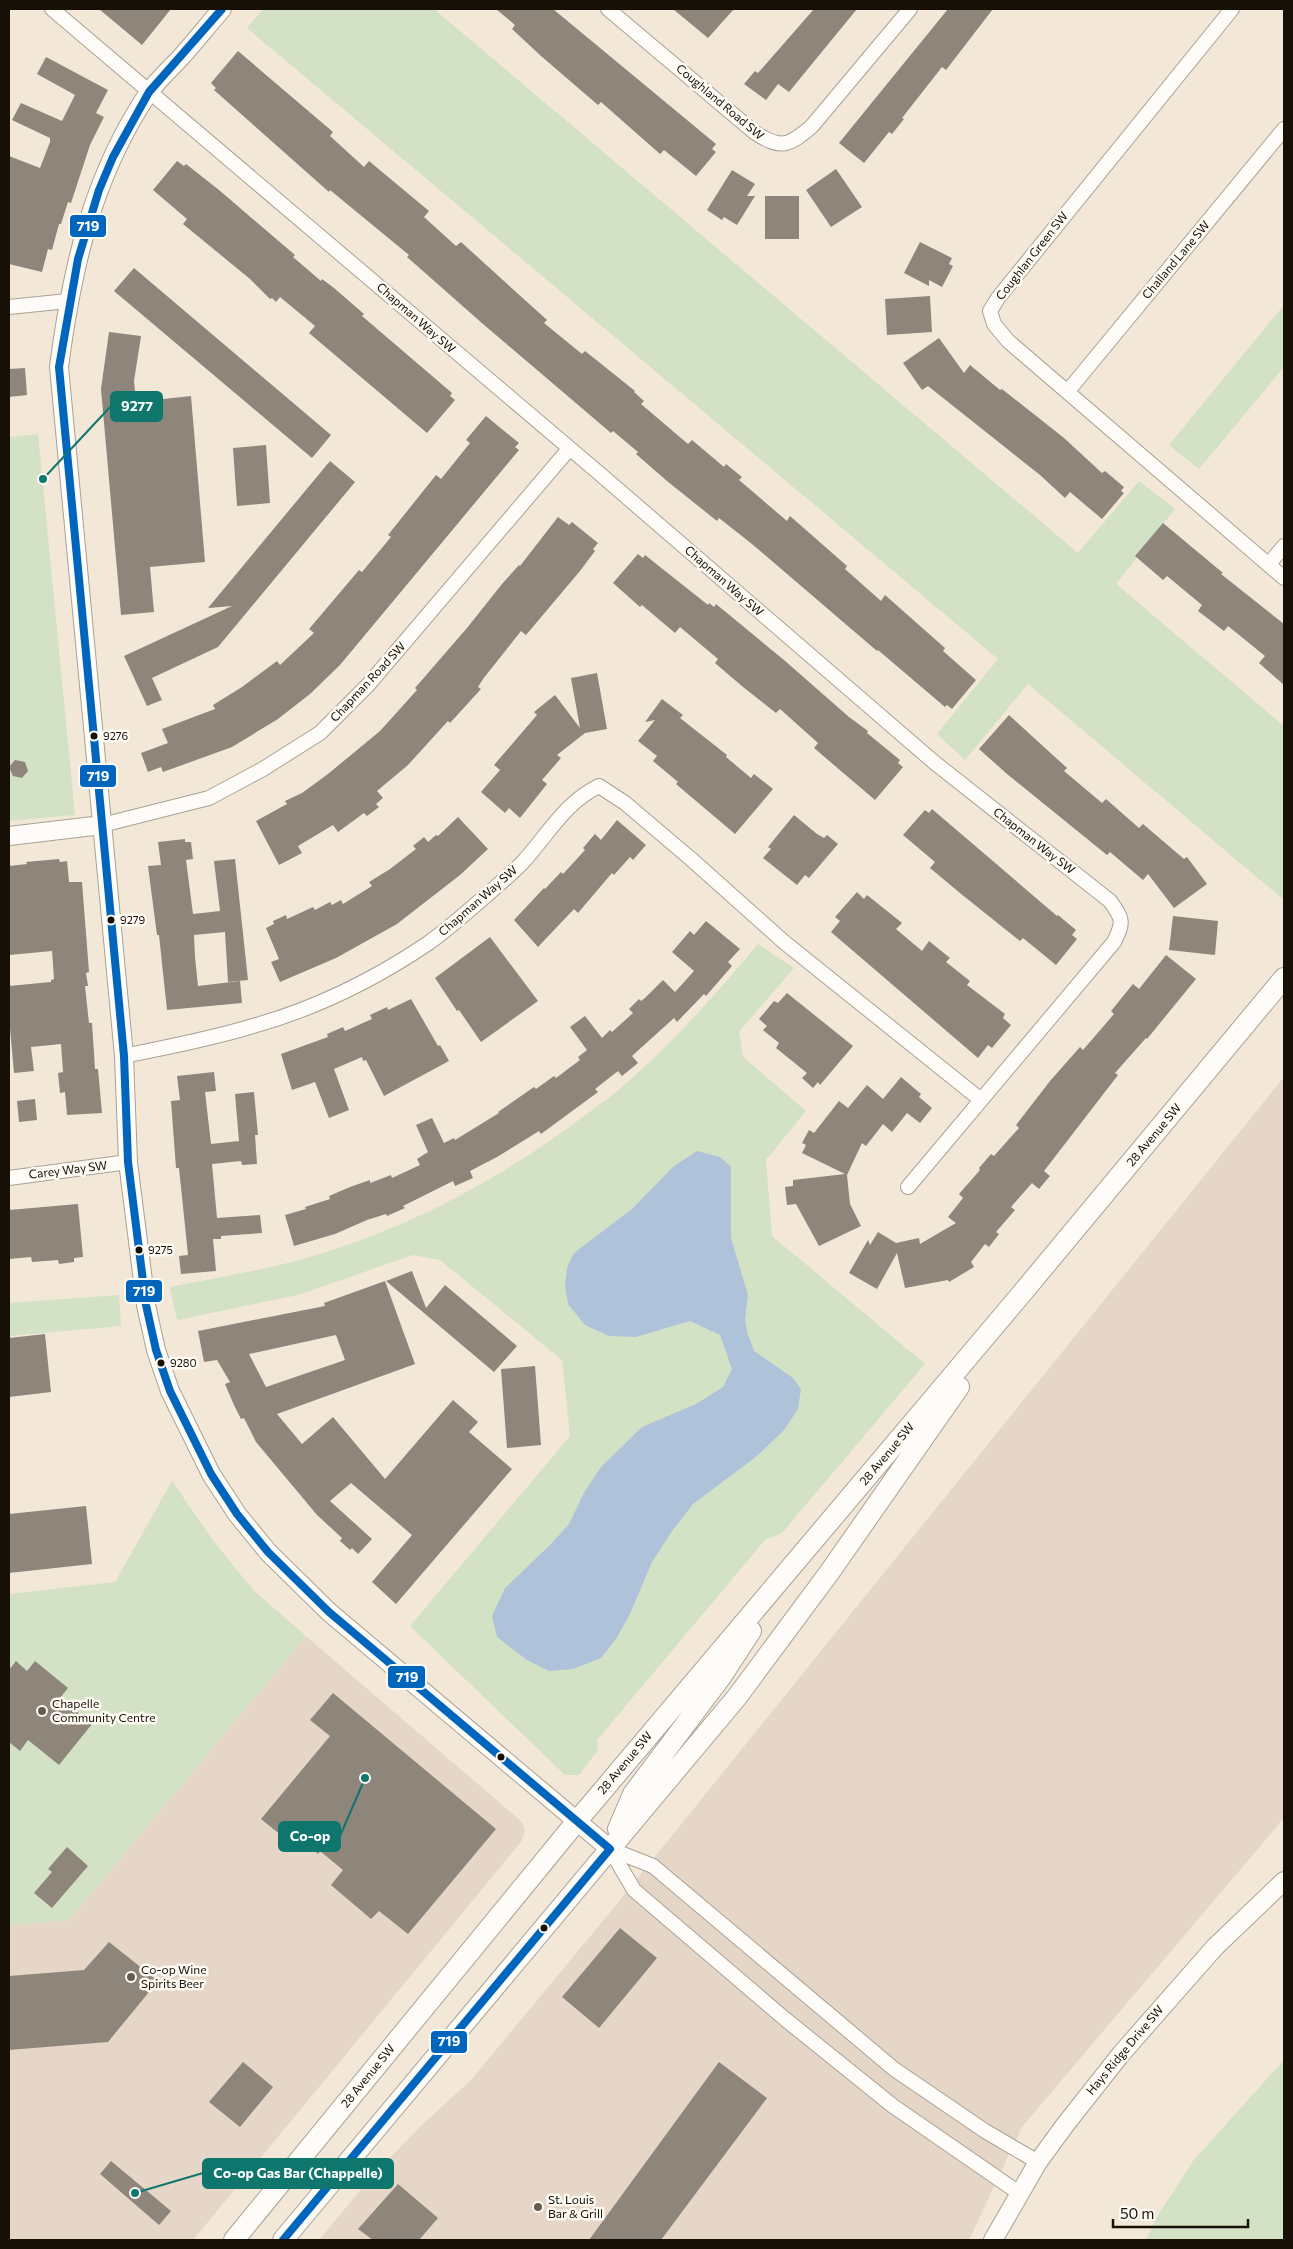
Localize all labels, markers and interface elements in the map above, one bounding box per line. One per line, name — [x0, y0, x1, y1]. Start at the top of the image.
street label: Coughland Road SW — [674, 60, 767, 142]
street label: Coughlan Green SW — [992, 208, 1070, 302]
line badge: 719 — [69, 214, 107, 238]
text: 719 — [77, 217, 100, 234]
street label: Challand Lane SW — [1139, 217, 1212, 301]
street label: Chapman Way SW — [374, 279, 459, 355]
callout: 9277 — [111, 392, 162, 421]
text: 9277 — [121, 397, 153, 414]
street label: Chapman Way SW — [682, 542, 767, 618]
street label: Chapman Road SW — [327, 639, 408, 724]
place label: 9276 — [103, 729, 128, 742]
marker: 9276 — [89, 731, 99, 741]
line badge: 719 — [79, 764, 117, 788]
text: 719 — [87, 767, 110, 784]
street label: Chapman Way SW — [991, 804, 1078, 876]
street label: Chapman Way SW — [435, 862, 520, 938]
place label: 9279 — [120, 913, 145, 926]
marker: 9279 — [106, 915, 116, 925]
street label: 28 Avenue SW — [1123, 1100, 1184, 1169]
street label: Carey Way SW — [28, 1157, 108, 1181]
place label: 9275 — [148, 1243, 173, 1256]
marker: 9275 — [134, 1245, 144, 1255]
line badge: 719 — [125, 1279, 163, 1303]
text: 719 — [133, 1282, 156, 1299]
place label: 9280 — [170, 1356, 197, 1369]
marker: 9280 — [156, 1358, 166, 1368]
street label: 28 Avenue SW — [856, 1419, 917, 1488]
line badge: 719 — [387, 1665, 426, 1689]
text: 719 — [396, 1668, 419, 1685]
place label: Chapelle Community Centre — [52, 1696, 156, 1724]
marker: Chapelle Community Centre — [36, 1705, 48, 1717]
street label: 28 Avenue SW — [594, 1728, 655, 1797]
unlabelled marker — [496, 1752, 506, 1762]
callout: Co-op — [279, 1822, 340, 1851]
text: Co-op — [290, 1827, 330, 1844]
unlabelled marker — [539, 1923, 549, 1933]
place label: Co-op Wine Spirits Beer — [141, 1962, 207, 1990]
marker: Co-op Wine Spirits Beer — [125, 1971, 137, 1983]
street label: Hays Ridge Drive SW — [1083, 2002, 1166, 2097]
line badge: 719 — [430, 2030, 468, 2054]
text: 719 — [438, 2032, 461, 2049]
street label: 28 Avenue SW — [337, 2041, 397, 2110]
callout: Co-op Gas Bar (Chappelle) — [203, 2159, 393, 2188]
text: Co-op Gas Bar (Chappelle) — [213, 2164, 383, 2181]
place label: St. Louis Bar & Grill — [548, 2192, 603, 2220]
scale bar — [1113, 2196, 1248, 2228]
marker: St. Louis Bar & Grill — [532, 2201, 544, 2213]
text: 50 m — [1120, 2204, 1154, 2222]

